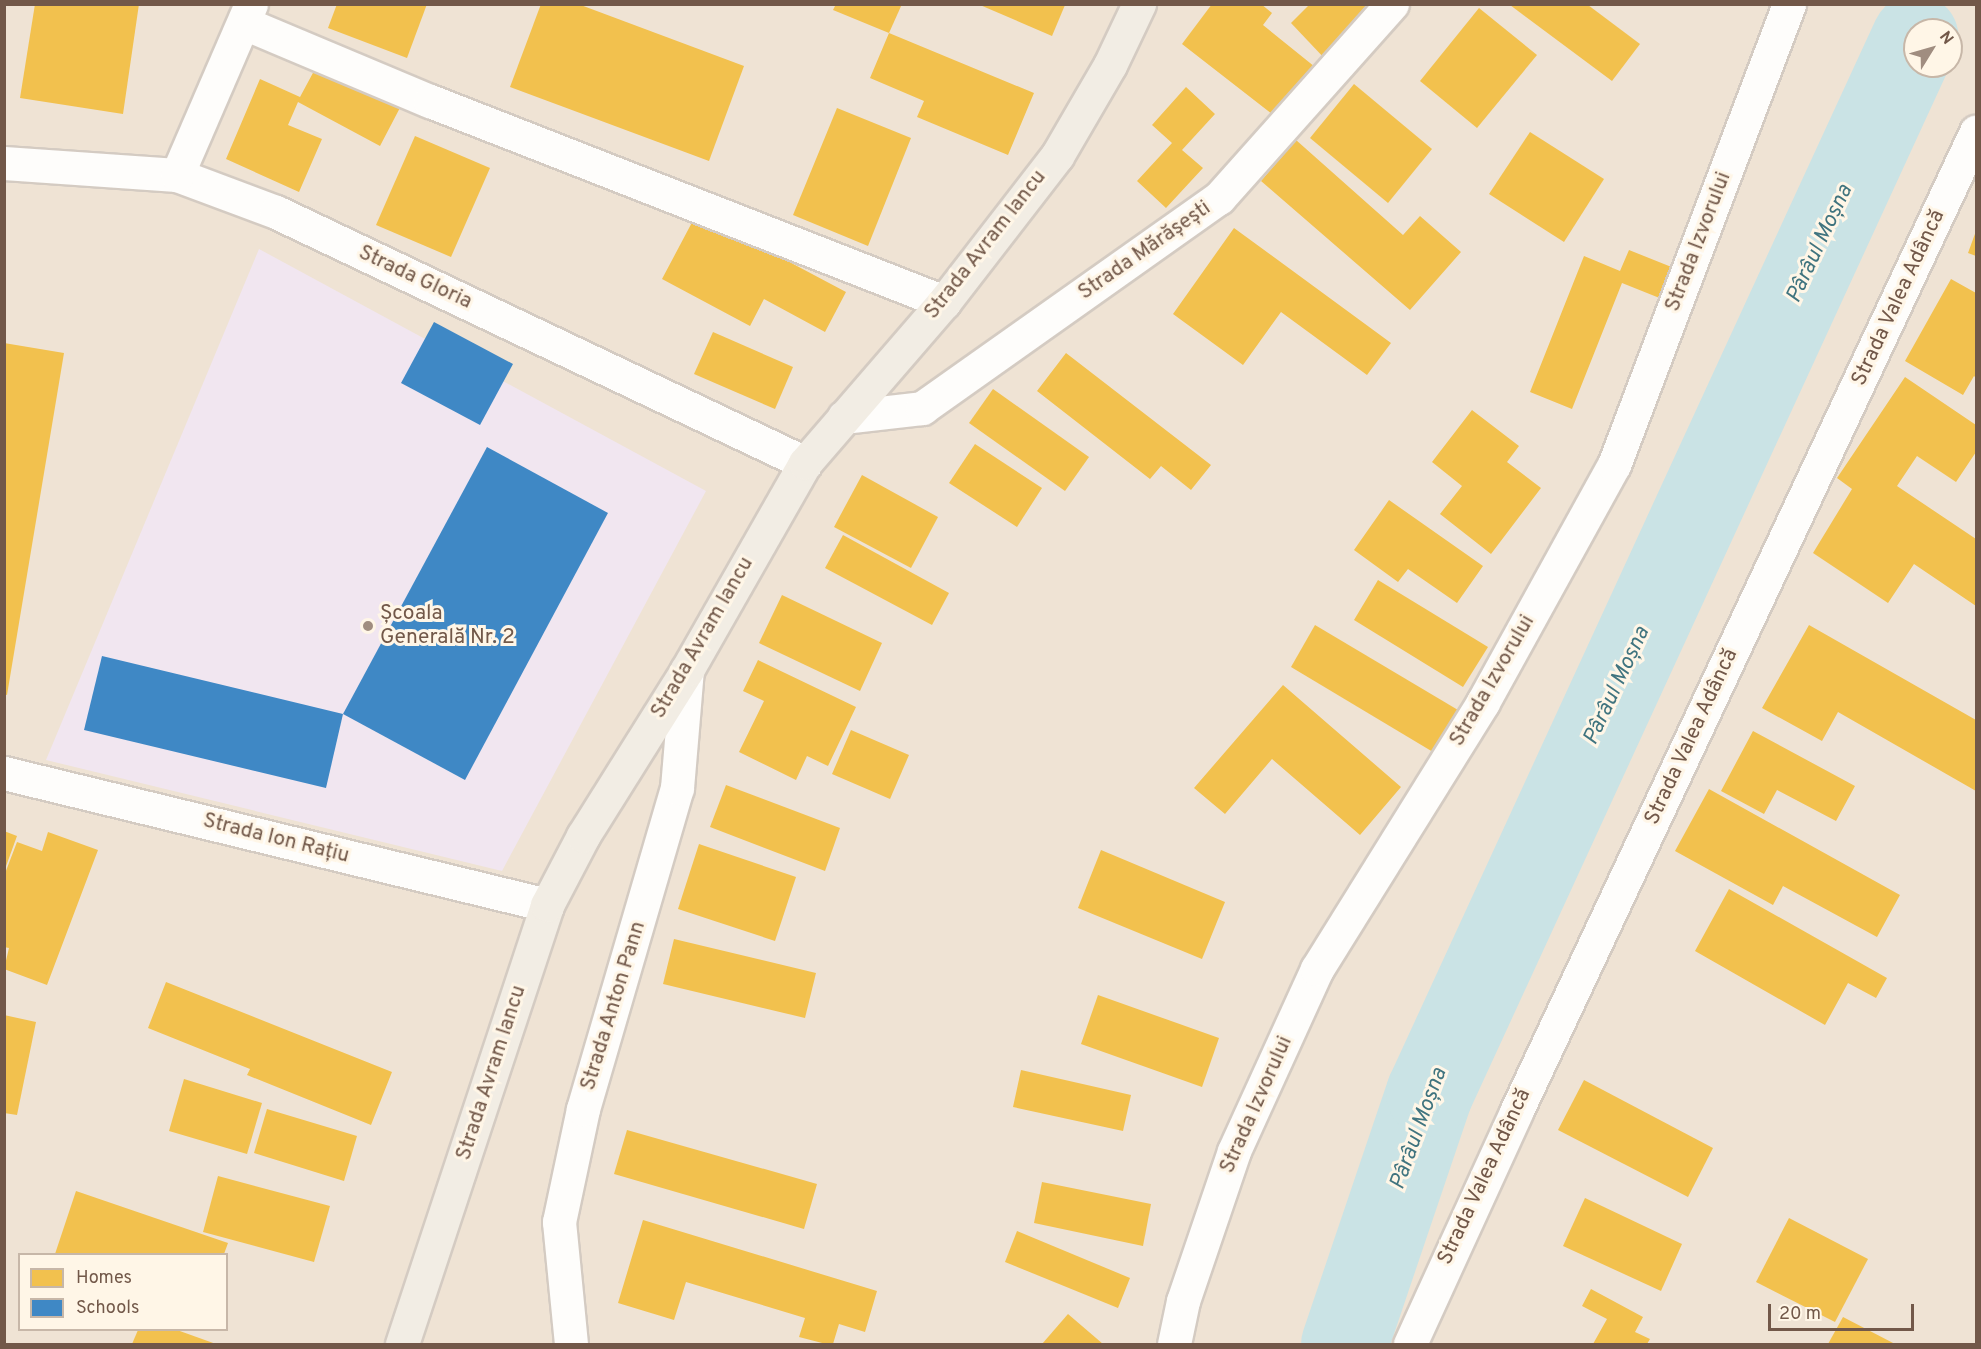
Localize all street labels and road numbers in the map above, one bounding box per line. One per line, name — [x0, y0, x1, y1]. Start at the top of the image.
street label: Strada Avram Iancu — [920, 165, 1052, 325]
street label: Strada Izvorului — [1661, 169, 1737, 315]
street label: Strada Mărășești — [1074, 196, 1216, 306]
street label: Strada Valea Adâncă — [1847, 205, 1951, 391]
street label: Strada Gloria — [354, 241, 476, 315]
street label: Strada Avram Iancu — [646, 552, 760, 724]
street label: Strada Izvorului — [1445, 611, 1541, 751]
street label: Strada Valea Adâncă — [1640, 644, 1744, 830]
street label: Strada Ion Rațiu — [200, 809, 352, 869]
street label: Strada Anton Pann — [576, 918, 652, 1094]
street label: Strada Avram Iancu — [452, 982, 532, 1164]
street label: Strada Izvorului — [1216, 1033, 1298, 1177]
street label: Strada Valea Adâncă — [1433, 1084, 1537, 1270]

